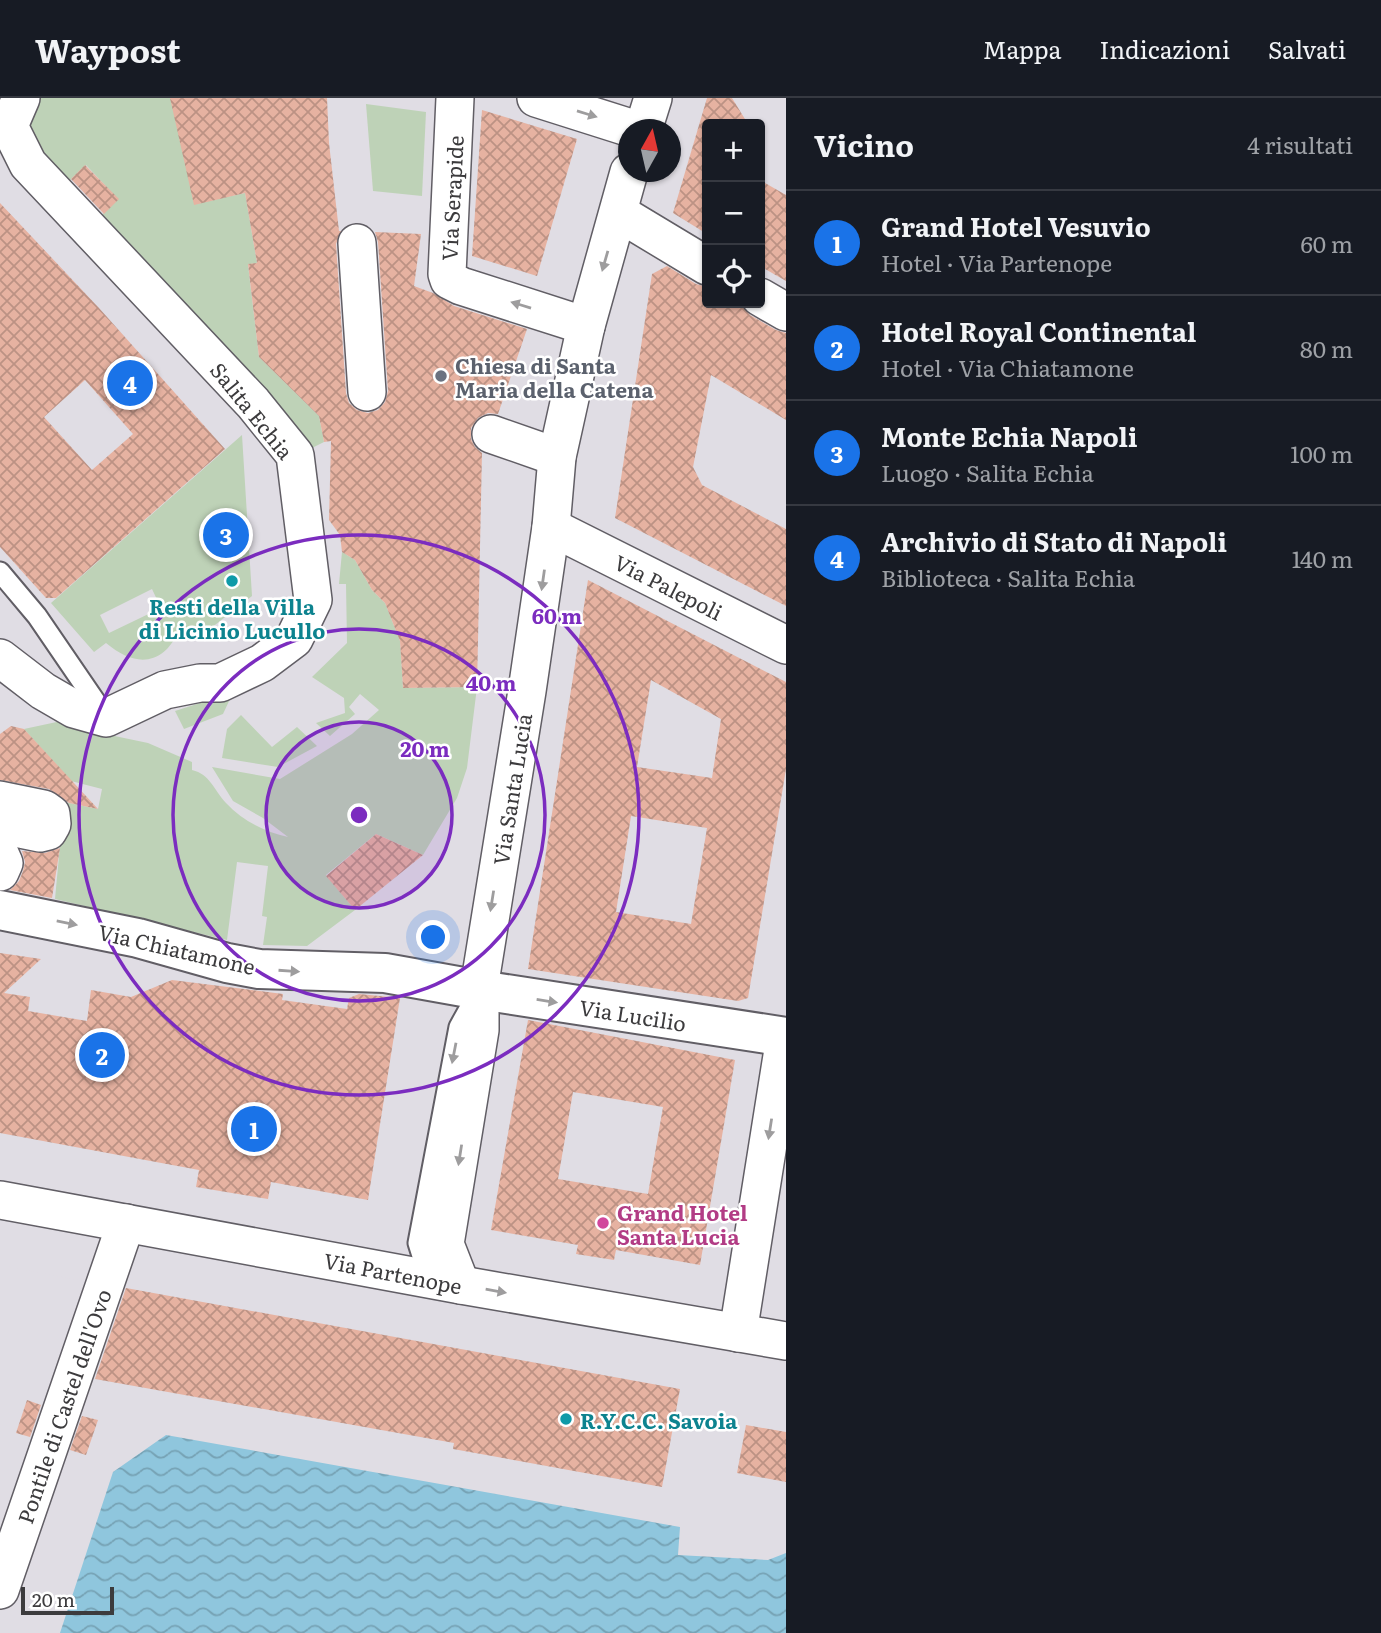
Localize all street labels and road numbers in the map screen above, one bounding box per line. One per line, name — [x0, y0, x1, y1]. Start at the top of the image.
street label: Via Serapide — [432, 134, 470, 261]
street label: Salita Echia — [204, 355, 302, 466]
street label: Via Palepoli — [609, 545, 729, 627]
street label: Via Santa Lucia — [484, 710, 538, 867]
street label: Via Chiatamone — [95, 915, 259, 981]
street label: Via Lucilio — [577, 990, 689, 1038]
street label: Via Partenope — [321, 1243, 465, 1301]
street label: Pontile di Castel dell'Ovo — [8, 1285, 118, 1527]

